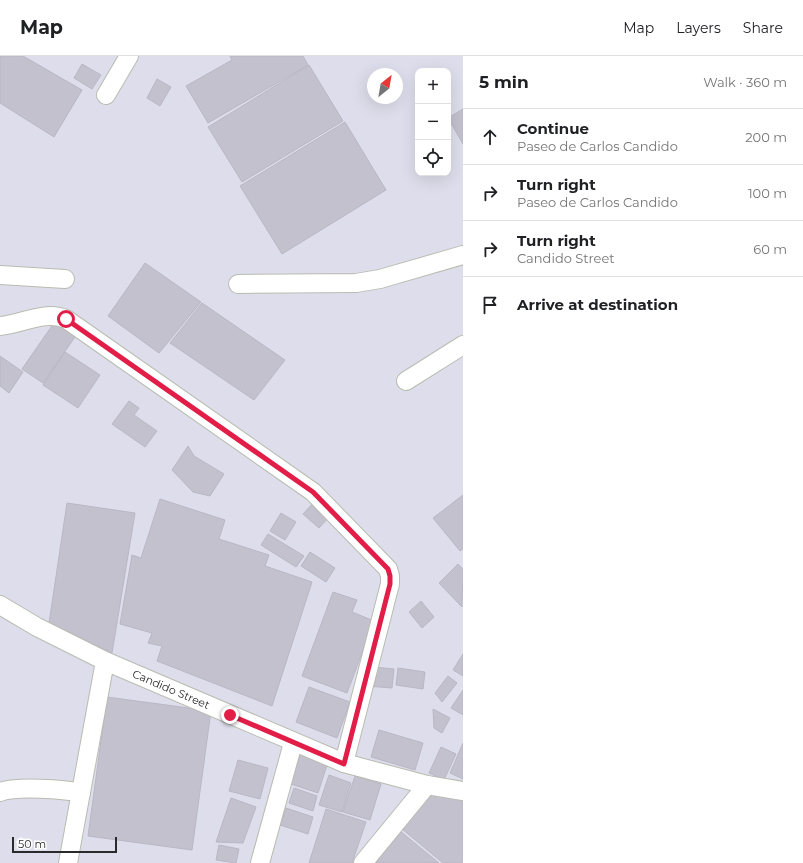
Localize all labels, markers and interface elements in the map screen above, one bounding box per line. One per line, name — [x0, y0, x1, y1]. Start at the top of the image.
text: Map — [20, 16, 63, 39]
text: Map — [623, 19, 654, 37]
text: Layers — [676, 19, 721, 37]
text: Share — [743, 19, 783, 37]
north arrow — [367, 68, 403, 104]
map controls — [415, 68, 451, 176]
button: + — [415, 68, 451, 104]
text: 5 min — [479, 72, 529, 92]
text: Walk · 360 m — [703, 74, 787, 90]
button: − — [415, 104, 451, 140]
text: Continue — [517, 119, 589, 138]
icon: ahead — [479, 126, 501, 148]
text: 200 m — [745, 129, 787, 145]
text: Paseo de Carlos Candido — [517, 138, 678, 154]
button: locate — [415, 140, 451, 176]
text: Turn right — [517, 175, 596, 194]
icon: right — [479, 182, 501, 204]
text: 100 m — [748, 185, 787, 201]
text: Paseo de Carlos Candido — [517, 194, 678, 210]
text: Turn right — [517, 231, 596, 250]
icon: right — [479, 238, 501, 260]
text: 60 m — [753, 241, 787, 257]
text: Candido Street — [517, 250, 615, 266]
icon: arrive — [479, 294, 501, 316]
text: Arrive at destination — [517, 295, 678, 314]
route start — [57, 310, 75, 328]
street label: Candido Street — [130, 667, 212, 712]
route end — [221, 706, 239, 724]
scale bar — [12, 835, 117, 854]
text: 50 m — [18, 837, 46, 851]

